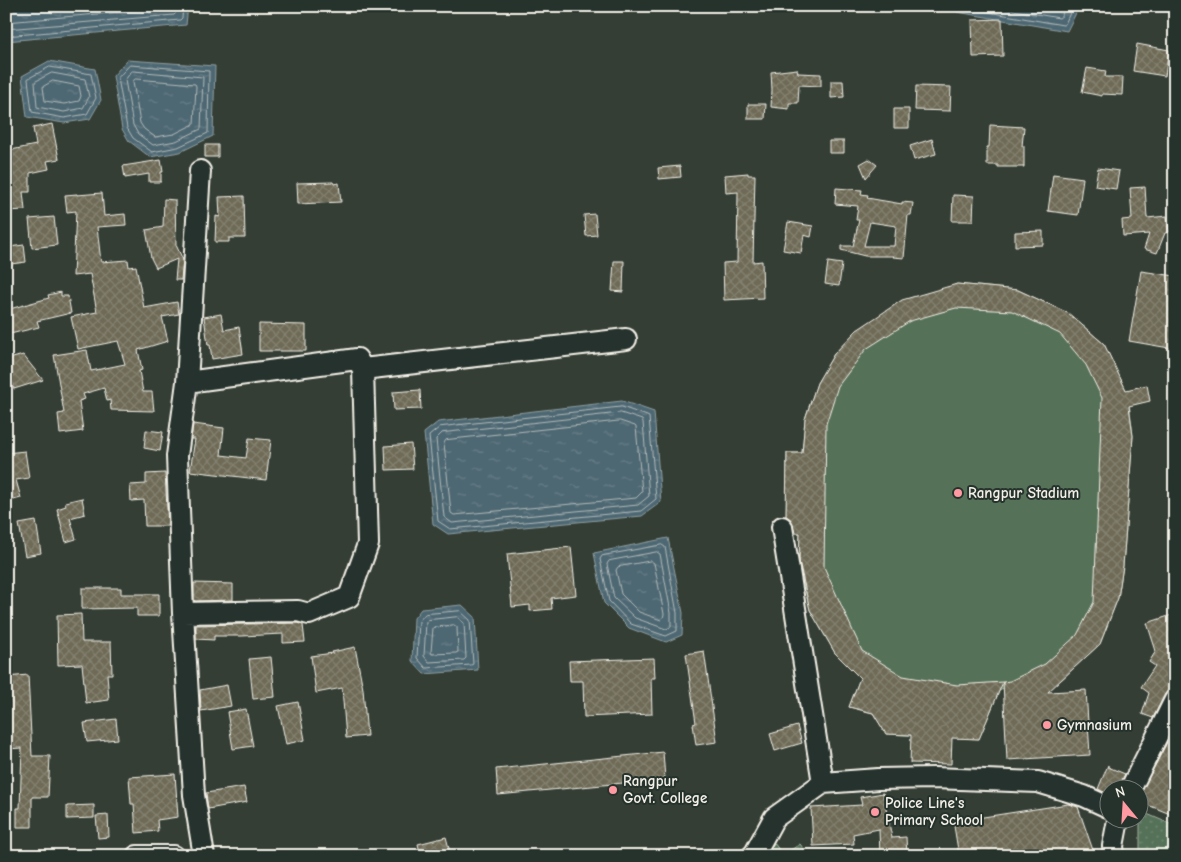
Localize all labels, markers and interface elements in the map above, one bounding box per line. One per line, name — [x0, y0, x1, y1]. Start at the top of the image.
place label: Rangpur Stadium — [968, 484, 1079, 502]
marker: Rangpur Stadium — [952, 487, 964, 499]
place label: Gymnasium — [1057, 716, 1132, 734]
marker: Gymnasium — [1041, 719, 1053, 731]
place label: Rangpur Govt. College — [623, 772, 707, 807]
north arrow — [1098, 780, 1148, 830]
text: N — [1113, 783, 1127, 802]
marker: Rangpur Govt. College — [607, 784, 619, 796]
place label: Police Line's Primary School — [885, 794, 983, 829]
marker: Police Line's Primary School — [869, 806, 881, 818]

